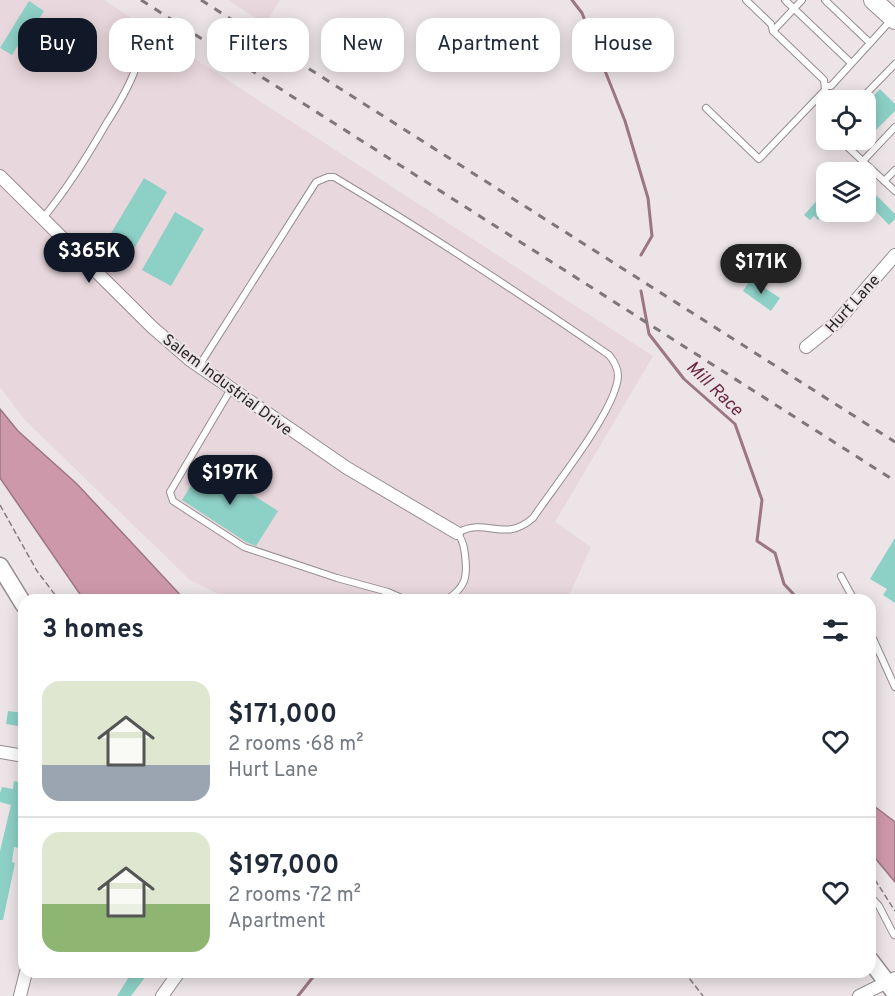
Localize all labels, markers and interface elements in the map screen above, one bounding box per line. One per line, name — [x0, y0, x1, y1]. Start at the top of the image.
chip: Buy — [18, 18, 97, 72]
chip: Rent — [109, 18, 195, 72]
chip: Filters — [207, 18, 309, 72]
chip: New — [321, 18, 404, 72]
chip: Apartment — [416, 18, 560, 72]
chip: House — [572, 18, 674, 72]
map controls — [816, 90, 876, 222]
button: locate — [816, 90, 876, 150]
button: layers — [816, 162, 876, 222]
pin: $365K — [47, 233, 131, 284]
text: $365K — [58, 239, 120, 265]
pin: $171K — [719, 244, 803, 295]
text: $171K — [734, 250, 788, 276]
street label: Hurt Lane — [822, 271, 885, 338]
street label: Salem Industrial Drive — [158, 330, 296, 441]
water label: Mill Race — [681, 356, 748, 422]
pin: $197K — [188, 455, 272, 506]
text: $197K — [202, 461, 258, 487]
text: 3 homes — [42, 614, 144, 647]
icon: filters — [819, 614, 852, 647]
text: $171,000 — [228, 699, 337, 732]
icon: home — [90, 705, 162, 777]
icon: heart — [819, 725, 852, 758]
text: 2 rooms · 68 m² — [228, 732, 364, 758]
text: Hurt Lane — [228, 758, 318, 784]
text: $197,000 — [228, 850, 339, 883]
icon: home — [90, 856, 162, 928]
icon: heart — [819, 876, 852, 909]
text: 2 rooms · 72 m² — [228, 883, 361, 909]
text: Apartment — [228, 909, 326, 935]

